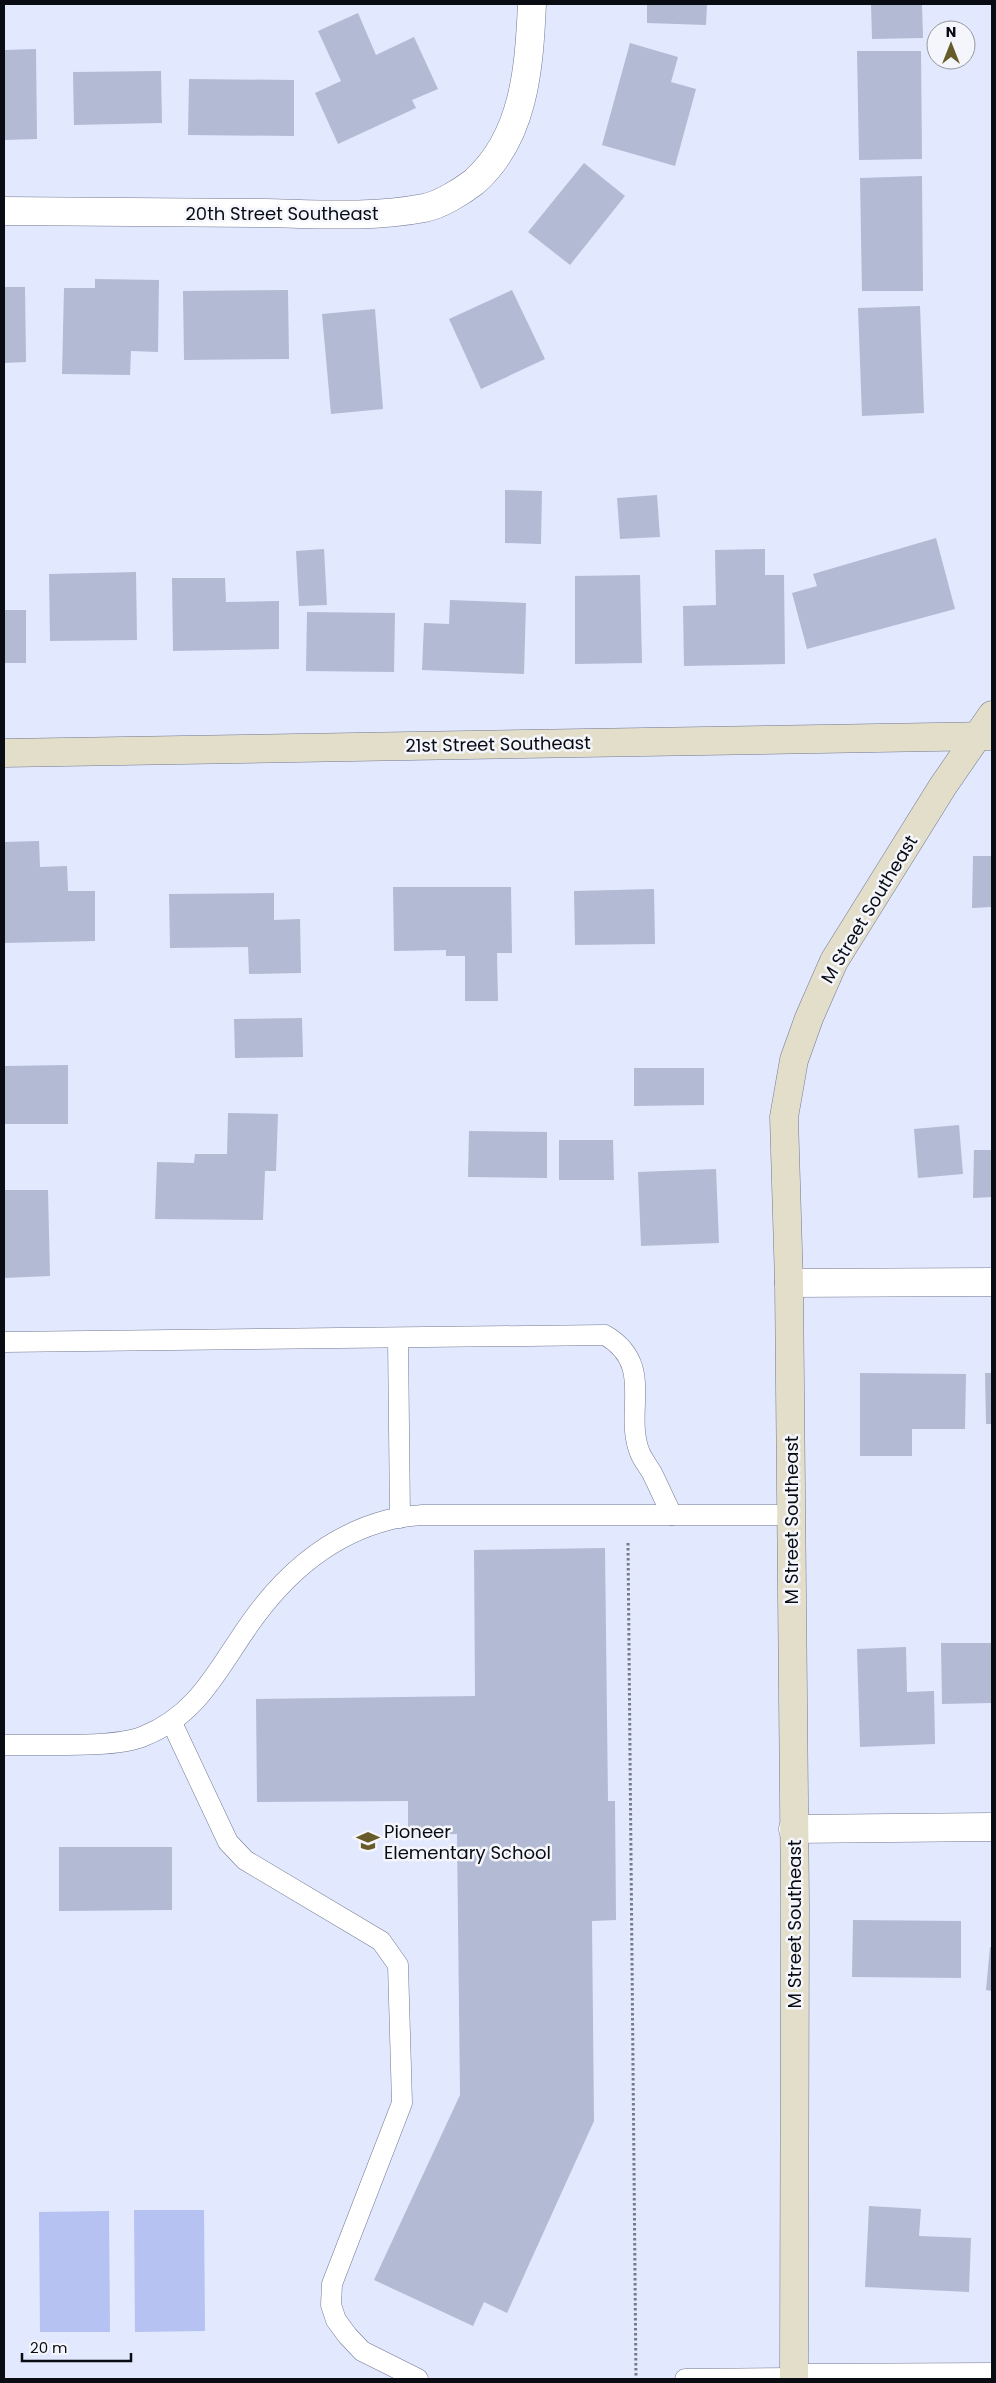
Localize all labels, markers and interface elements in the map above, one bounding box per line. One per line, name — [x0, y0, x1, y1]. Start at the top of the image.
north arrow — [926, 20, 976, 70]
text: N — [946, 22, 956, 42]
street label: 20th Street Southeast — [186, 201, 379, 226]
street label: 21st Street Southeast — [405, 730, 591, 758]
street label: M Street Southeast — [815, 830, 923, 988]
street label: M Street Southeast — [779, 1436, 804, 1604]
place label: Pioneer Elementary School — [384, 1819, 551, 1865]
school or university icon: Pioneer Elementary School — [355, 1828, 381, 1854]
street label: M Street Southeast — [782, 1840, 807, 2008]
scale bar — [22, 2330, 131, 2362]
text: 20 m — [30, 2337, 68, 2358]

